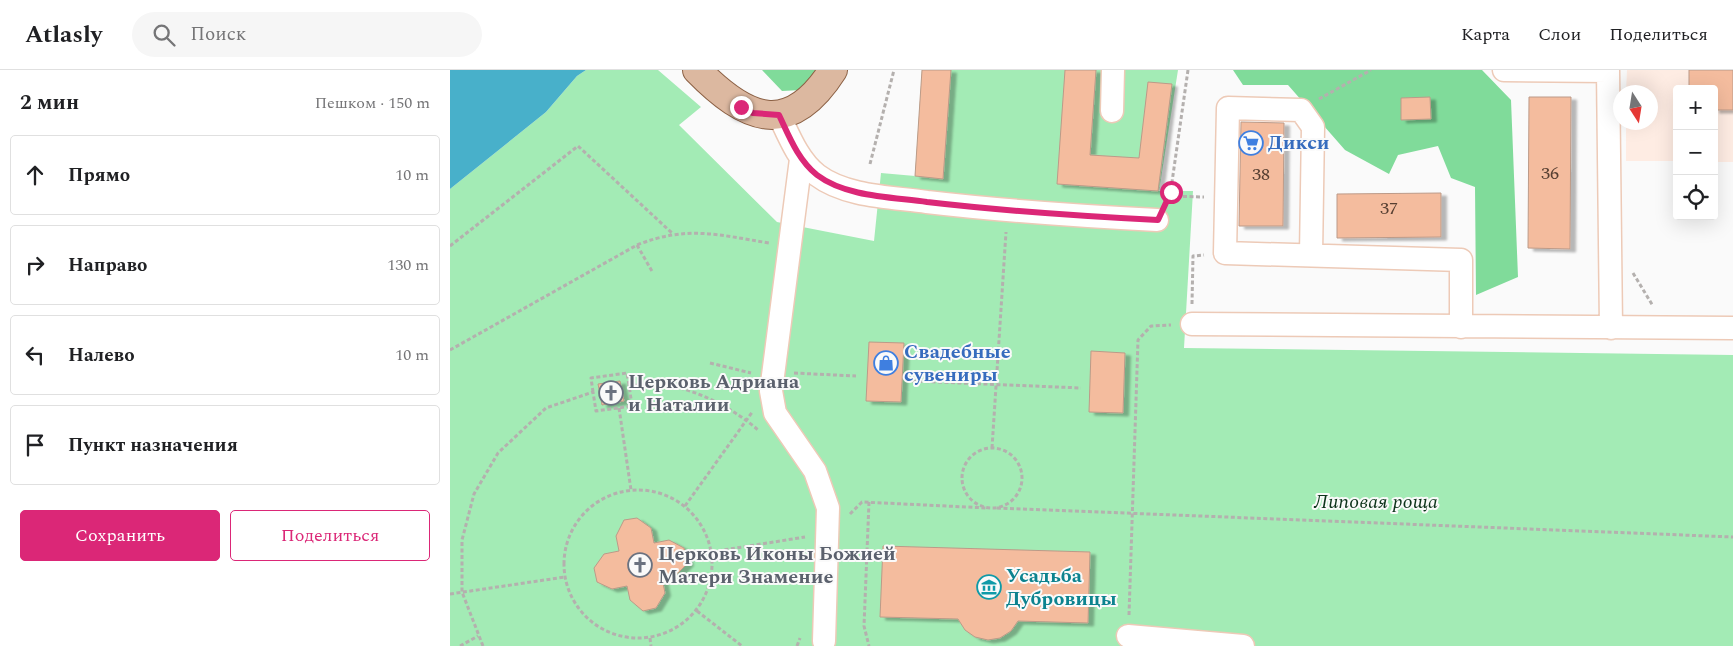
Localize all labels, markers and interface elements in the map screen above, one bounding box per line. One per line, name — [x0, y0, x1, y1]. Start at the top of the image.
search box — [132, 12, 482, 57]
text: Atlasly — [25, 17, 102, 53]
text: Поиск — [190, 20, 246, 49]
icon: search — [150, 21, 178, 49]
text: Карта — [1461, 21, 1510, 48]
text: Слои — [1538, 21, 1581, 48]
text: Поделиться — [1609, 21, 1708, 48]
north arrow — [1613, 85, 1658, 130]
map controls — [1673, 85, 1718, 220]
button: + — [1673, 85, 1718, 130]
text: 2 мин — [20, 87, 79, 119]
text: Пешком · 150 m — [315, 91, 430, 115]
route end — [730, 96, 753, 119]
place label: Дикси — [1268, 128, 1330, 158]
supermarket icon: Дикси — [1238, 130, 1264, 156]
button: − — [1673, 130, 1718, 175]
house number: 36 — [1541, 160, 1559, 187]
icon: ahead — [21, 161, 49, 189]
text: Прямо — [68, 161, 130, 190]
house number: 38 — [1252, 161, 1270, 188]
text: 10 m — [395, 163, 429, 187]
button: locate — [1673, 175, 1718, 220]
route start — [1160, 181, 1183, 204]
house number: 37 — [1380, 195, 1398, 222]
icon: right — [21, 251, 49, 279]
text: Направо — [68, 251, 147, 280]
text: 130 m — [387, 253, 429, 277]
place label: Свадебные сувениры — [904, 337, 1011, 390]
icon: left — [21, 341, 49, 369]
text: Налево — [68, 341, 135, 370]
text: 10 m — [395, 343, 429, 367]
shop icon: Свадебные сувениры — [873, 350, 899, 376]
place label: Церковь Адриана и Наталии — [628, 367, 800, 420]
church icon: Церковь Адриана и Наталии — [598, 380, 624, 406]
icon: arrive — [21, 431, 49, 459]
text: Пункт назначения — [68, 431, 238, 460]
park label: Липовая роща — [1313, 487, 1438, 517]
button: Сохранить — [20, 510, 220, 561]
button: Поделиться — [230, 510, 430, 561]
place label: Церковь Иконы Божией Матери Знамение — [658, 539, 896, 592]
church icon: Церковь Иконы Божией Матери Знамение — [627, 552, 653, 578]
place label: Усадьба Дубровицы — [1006, 561, 1117, 614]
museum icon: Усадьба Дубровицы — [976, 574, 1002, 600]

